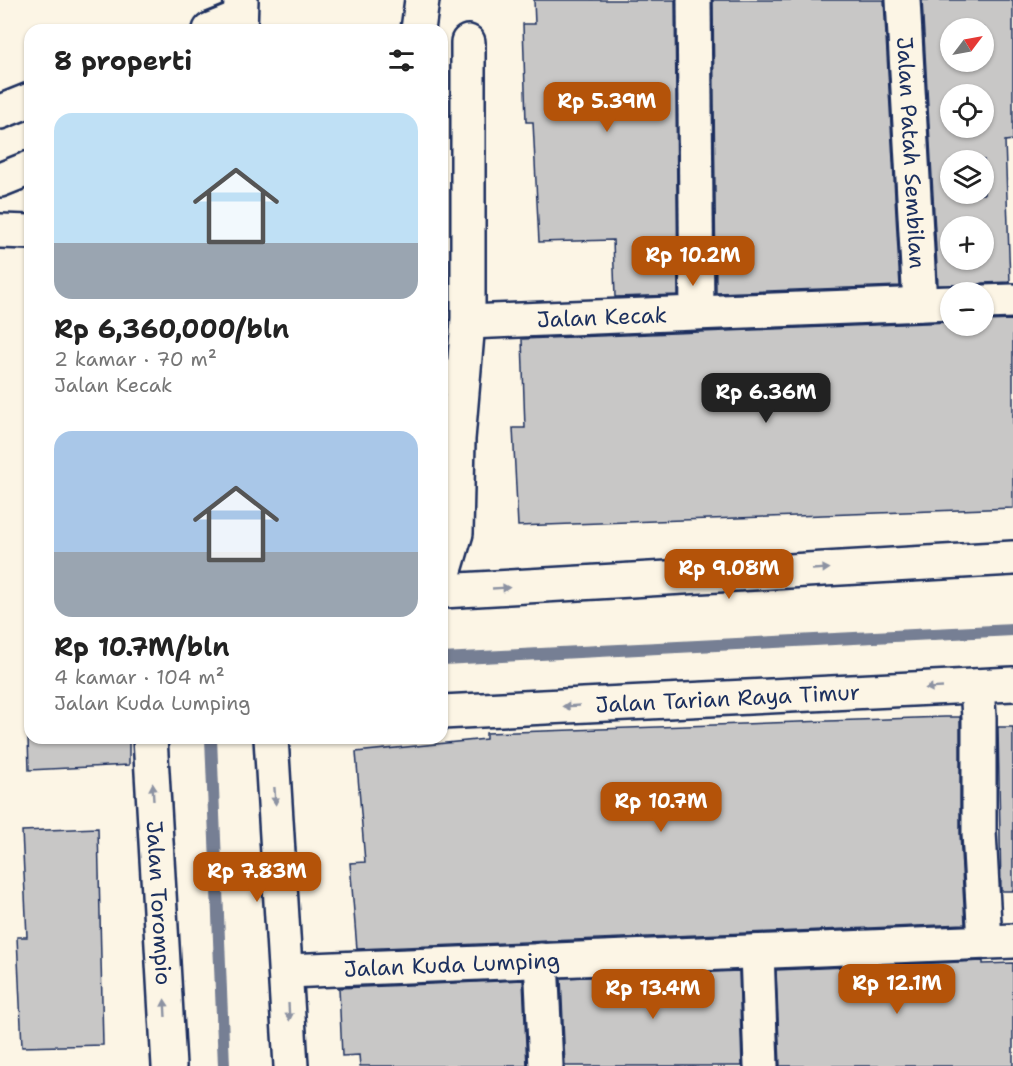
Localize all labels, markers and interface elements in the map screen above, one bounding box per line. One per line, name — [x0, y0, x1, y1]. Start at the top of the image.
north arrow — [940, 18, 994, 72]
map controls — [940, 18, 994, 336]
street label: Jalan Patah Sembilan — [891, 36, 933, 270]
text: 8 properti — [54, 43, 192, 78]
icon: filters — [385, 44, 418, 77]
pin: Rp 5.39M — [545, 82, 669, 133]
button: locate — [940, 84, 994, 138]
text: Rp 5.39M — [558, 88, 656, 114]
button: layers — [940, 150, 994, 204]
icon: home — [182, 152, 290, 260]
button: + — [940, 216, 994, 270]
pin: Rp 10.2M — [631, 236, 755, 287]
text: Rp 10.2M — [646, 242, 740, 268]
button: − — [940, 282, 994, 336]
street label: Jalan Kecak — [536, 300, 668, 334]
text: Rp 6,360,000/bln — [54, 311, 289, 346]
text: 2 kamar · 70 m² — [54, 346, 217, 372]
text: Jalan Kecak — [54, 372, 173, 398]
pin: Rp 6.36M — [704, 373, 828, 424]
text: Rp 6.36M — [715, 379, 817, 405]
icon: home — [182, 470, 290, 578]
pin: Rp 9.08M — [667, 549, 791, 600]
text: Rp 9.08M — [678, 555, 780, 581]
one-way arrow — [812, 565, 831, 574]
one-way arrow — [491, 583, 510, 593]
text: Rp 10.7M/bln — [54, 629, 229, 664]
text: 4 kamar · 104 m² — [54, 664, 225, 690]
street label: Jalan Tarian Raya Timur — [595, 677, 861, 719]
one-way arrow — [924, 683, 943, 693]
text: Jalan Kuda Lumping — [54, 690, 251, 716]
one-way arrow — [562, 701, 581, 710]
one-way arrow — [148, 782, 157, 801]
pin: Rp 10.7M — [599, 782, 723, 833]
one-way arrow — [270, 787, 279, 806]
text: Rp 10.7M — [615, 788, 707, 814]
street label: Jalan Torompio — [140, 820, 179, 986]
pin: Rp 7.83M — [195, 852, 319, 903]
text: Rp 7.83M — [207, 858, 307, 884]
street label: Jalan Kuda Lumping — [343, 945, 561, 983]
pin: Rp 12.1M — [835, 964, 959, 1015]
pin: Rp 13.4M — [591, 969, 715, 1020]
text: Rp 12.1M — [852, 970, 942, 996]
text: Rp 13.4M — [606, 975, 700, 1001]
one-way arrow — [161, 998, 170, 1017]
one-way arrow — [284, 1002, 293, 1021]

